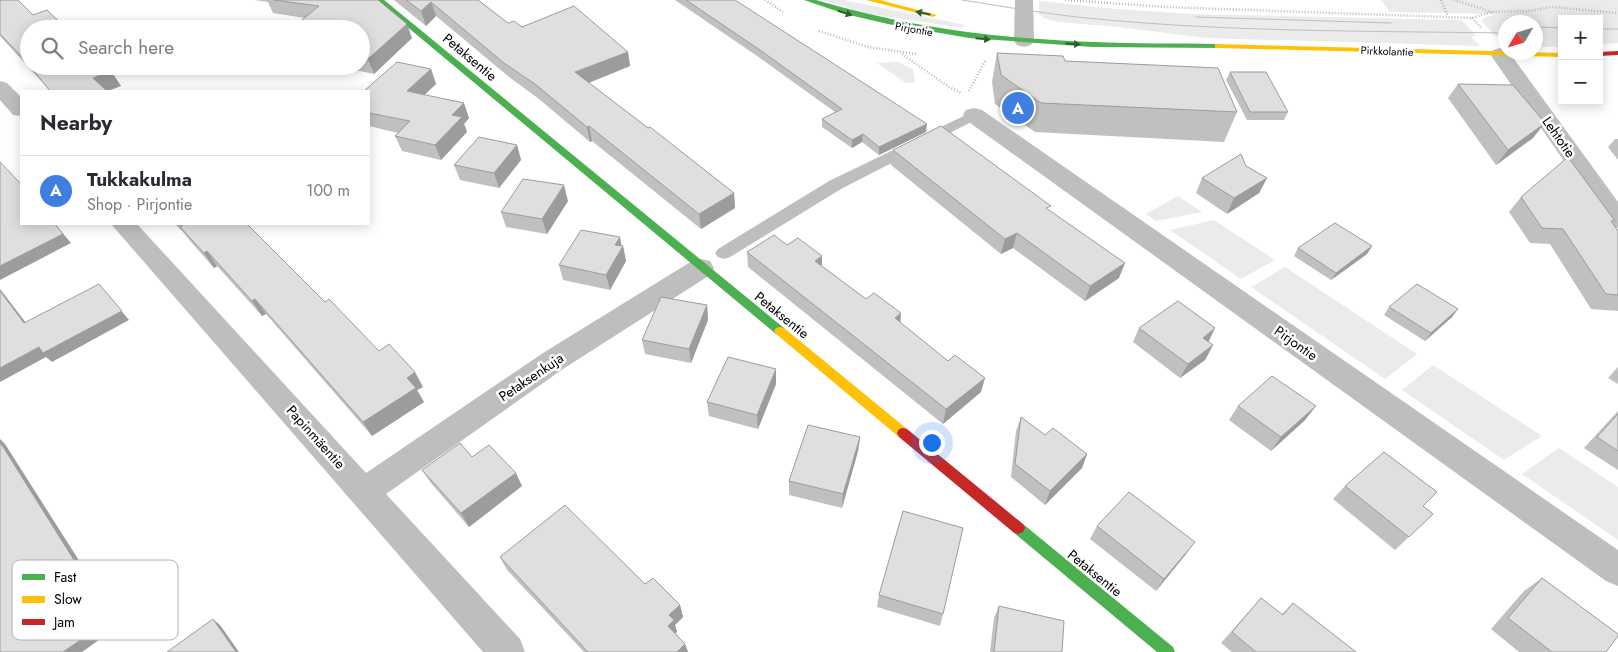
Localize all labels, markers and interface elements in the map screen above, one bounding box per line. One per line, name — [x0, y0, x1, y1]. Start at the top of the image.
one-way arrow — [915, 8, 931, 16]
one-way arrow — [838, 9, 853, 17]
north arrow — [1498, 15, 1543, 60]
map controls — [1558, 15, 1603, 105]
button: + — [1558, 15, 1603, 60]
street label: Pirjontie — [894, 18, 935, 40]
search box — [20, 20, 370, 75]
street label: Petaksentie — [439, 28, 501, 86]
icon: search — [38, 34, 66, 62]
text: Search here — [78, 34, 174, 61]
one-way arrow — [975, 35, 991, 43]
one-way arrow — [1065, 40, 1081, 48]
street label: Pirkkolantie — [1360, 42, 1414, 60]
button: − — [1558, 60, 1603, 105]
pin: A — [1002, 89, 1034, 127]
text: Nearby — [40, 108, 112, 138]
street label: Lehtotie — [1538, 112, 1580, 162]
text: Tukkakulma — [87, 166, 192, 193]
text: A — [50, 179, 62, 202]
text: 100 m — [306, 179, 350, 202]
text: Shop · Pirjontie — [87, 193, 192, 216]
street label: Petaksentie — [750, 287, 814, 343]
street label: Pirjontie — [1270, 321, 1322, 365]
street label: Petaksenkuja — [495, 348, 567, 406]
street label: Papinmäentie — [282, 401, 350, 473]
your location — [919, 430, 945, 456]
street label: Petaksentie — [1063, 545, 1127, 601]
legend — [12, 560, 178, 640]
text: Fast — [54, 567, 77, 587]
text: Slow — [54, 589, 82, 609]
text: Jam — [52, 612, 75, 632]

